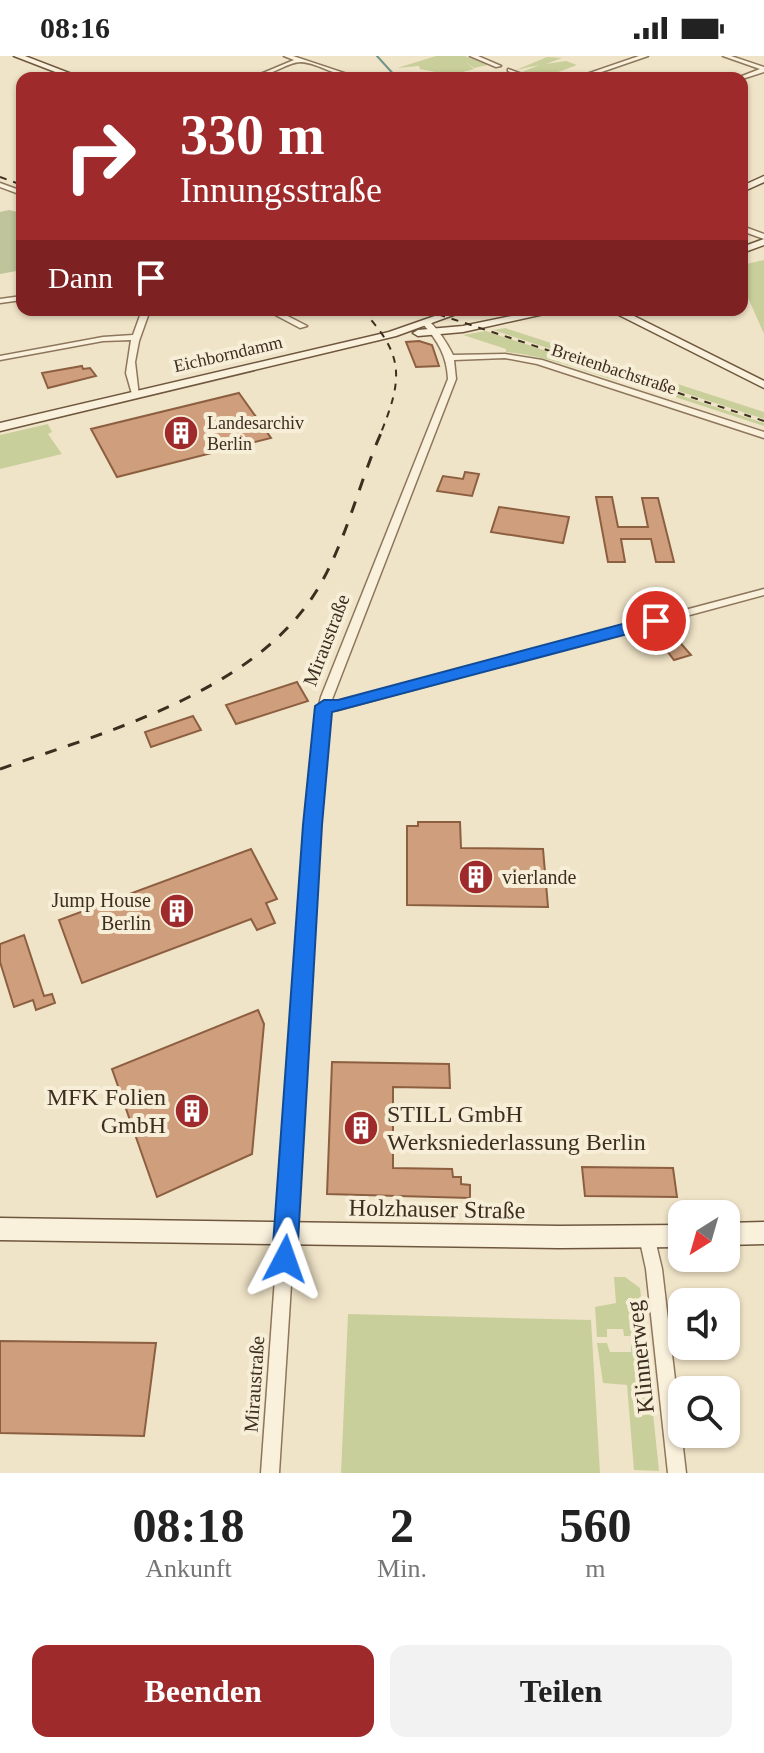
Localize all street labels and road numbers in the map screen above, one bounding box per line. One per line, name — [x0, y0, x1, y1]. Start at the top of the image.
street label: Eichborndamm — [172, 332, 284, 376]
street label: Breitenbachstraße — [549, 339, 679, 399]
street label: Miraustraße — [298, 591, 354, 689]
street label: Holzhauser Straße — [348, 1194, 526, 1224]
street label: Klinnerweg — [621, 1299, 659, 1415]
street label: Miraustraße — [240, 1335, 268, 1433]

